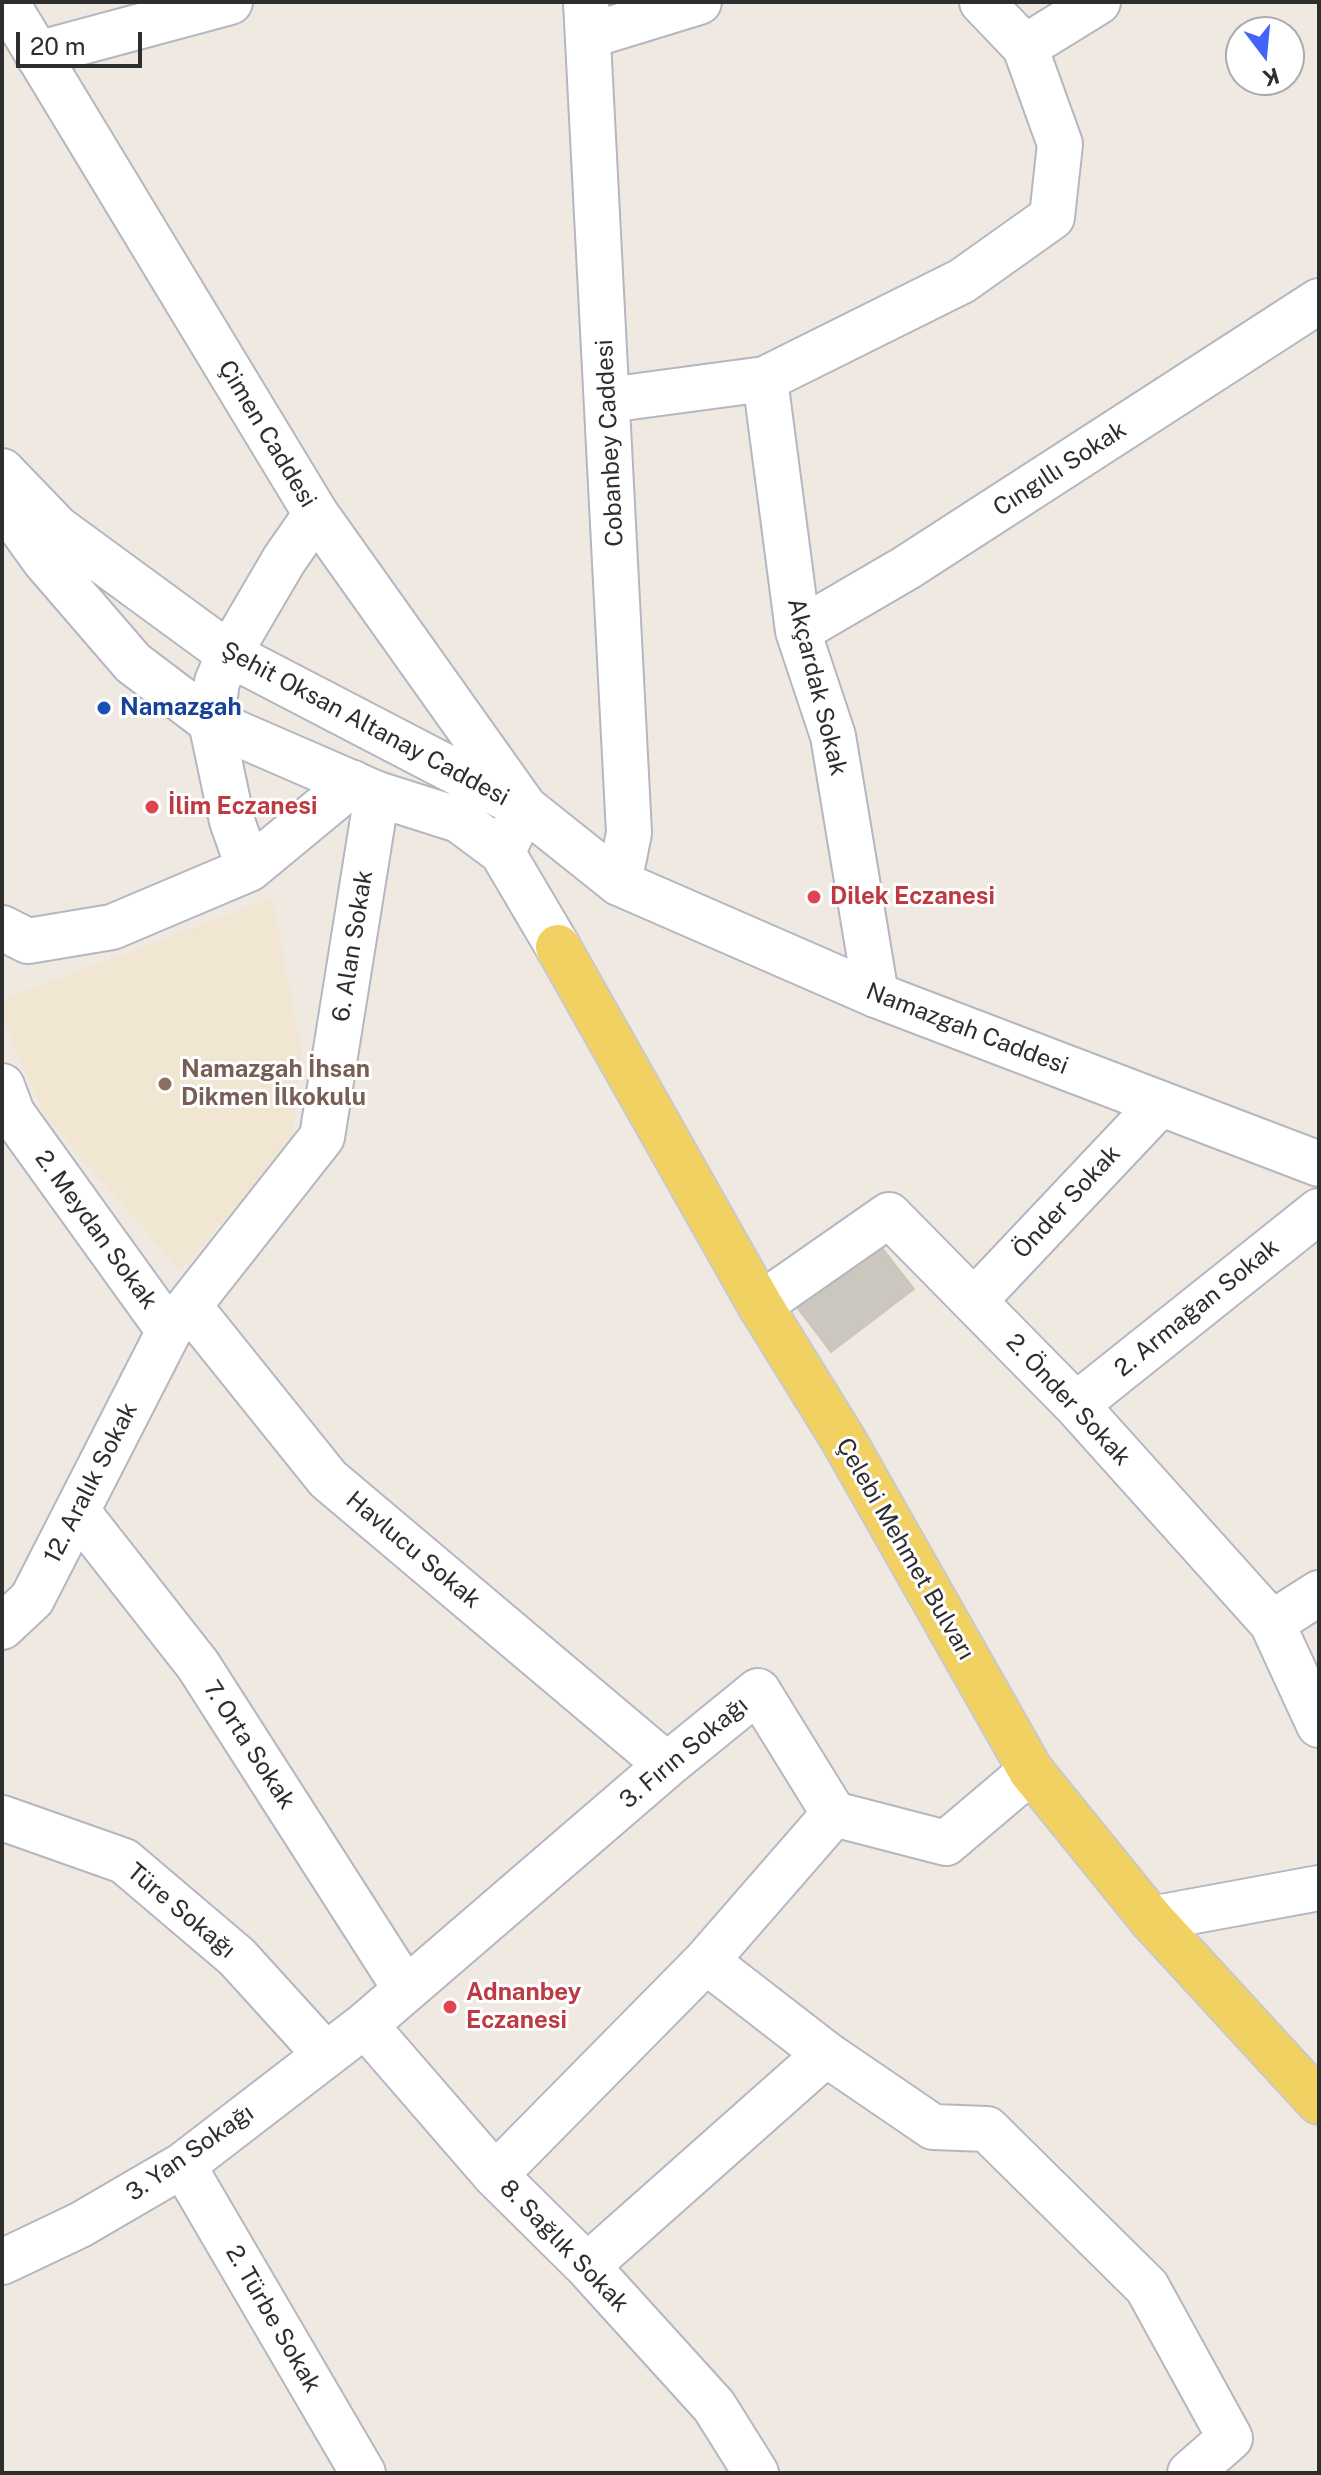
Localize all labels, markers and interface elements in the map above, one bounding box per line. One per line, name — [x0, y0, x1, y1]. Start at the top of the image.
scale bar — [20, 16, 146, 66]
north arrow — [1225, 16, 1305, 96]
text: 20 m — [30, 32, 86, 60]
text: K — [1260, 62, 1282, 92]
street label: Cobanbey Caddesi — [590, 339, 630, 547]
street label: Çimen Caddesi — [212, 355, 322, 513]
street label: Cıngıllı Sokak — [988, 415, 1132, 523]
street label: Akçardak Sokak — [781, 595, 853, 779]
street label: Şehit Oksan Altanay Caddesi — [216, 636, 514, 812]
place label: Namazgah — [120, 694, 242, 722]
marker: Namazgah — [95, 699, 113, 717]
place label: İlim Eczanesi — [168, 793, 317, 821]
marker: İlim Eczanesi — [143, 798, 161, 816]
street label: 6. Alan Sokak — [327, 868, 379, 1024]
place label: Dilek Eczanesi — [830, 883, 995, 911]
marker: Dilek Eczanesi — [805, 888, 823, 906]
street label: Namazgah Caddesi — [862, 977, 1072, 1081]
place label: Namazgah İhsan Dikmen İlkokulu — [181, 1056, 370, 1112]
marker: Namazgah İhsan Dikmen İlkokulu — [156, 1075, 174, 1093]
street label: Önder Sokak — [1007, 1140, 1127, 1264]
street label: 2. Meydan Sokak — [29, 1145, 163, 1315]
street label: 2. Armağan Sokak — [1109, 1233, 1285, 1383]
street label: 2. Önder Sokak — [1000, 1328, 1136, 1472]
street label: 12. Aralık Sokak — [38, 1398, 144, 1568]
street label: Çelebi Mehmet Bulvarı — [830, 1433, 980, 1665]
street label: Havlucu Sokak — [340, 1485, 486, 1615]
street label: 7. Orta Sokak — [197, 1675, 301, 1815]
street label: 3. Fırın Sokağı — [614, 1691, 754, 1815]
street label: Türe Sokağı — [121, 1857, 241, 1965]
place label: Adnanbey Eczanesi — [466, 1979, 581, 2035]
marker: Adnanbey Eczanesi — [441, 1998, 459, 2016]
street label: 3. Yan Sokağı — [121, 2098, 259, 2208]
street label: 8. Sağlık Sokak — [494, 2174, 634, 2318]
street label: 2. Türbe Sokak — [219, 2240, 327, 2398]

